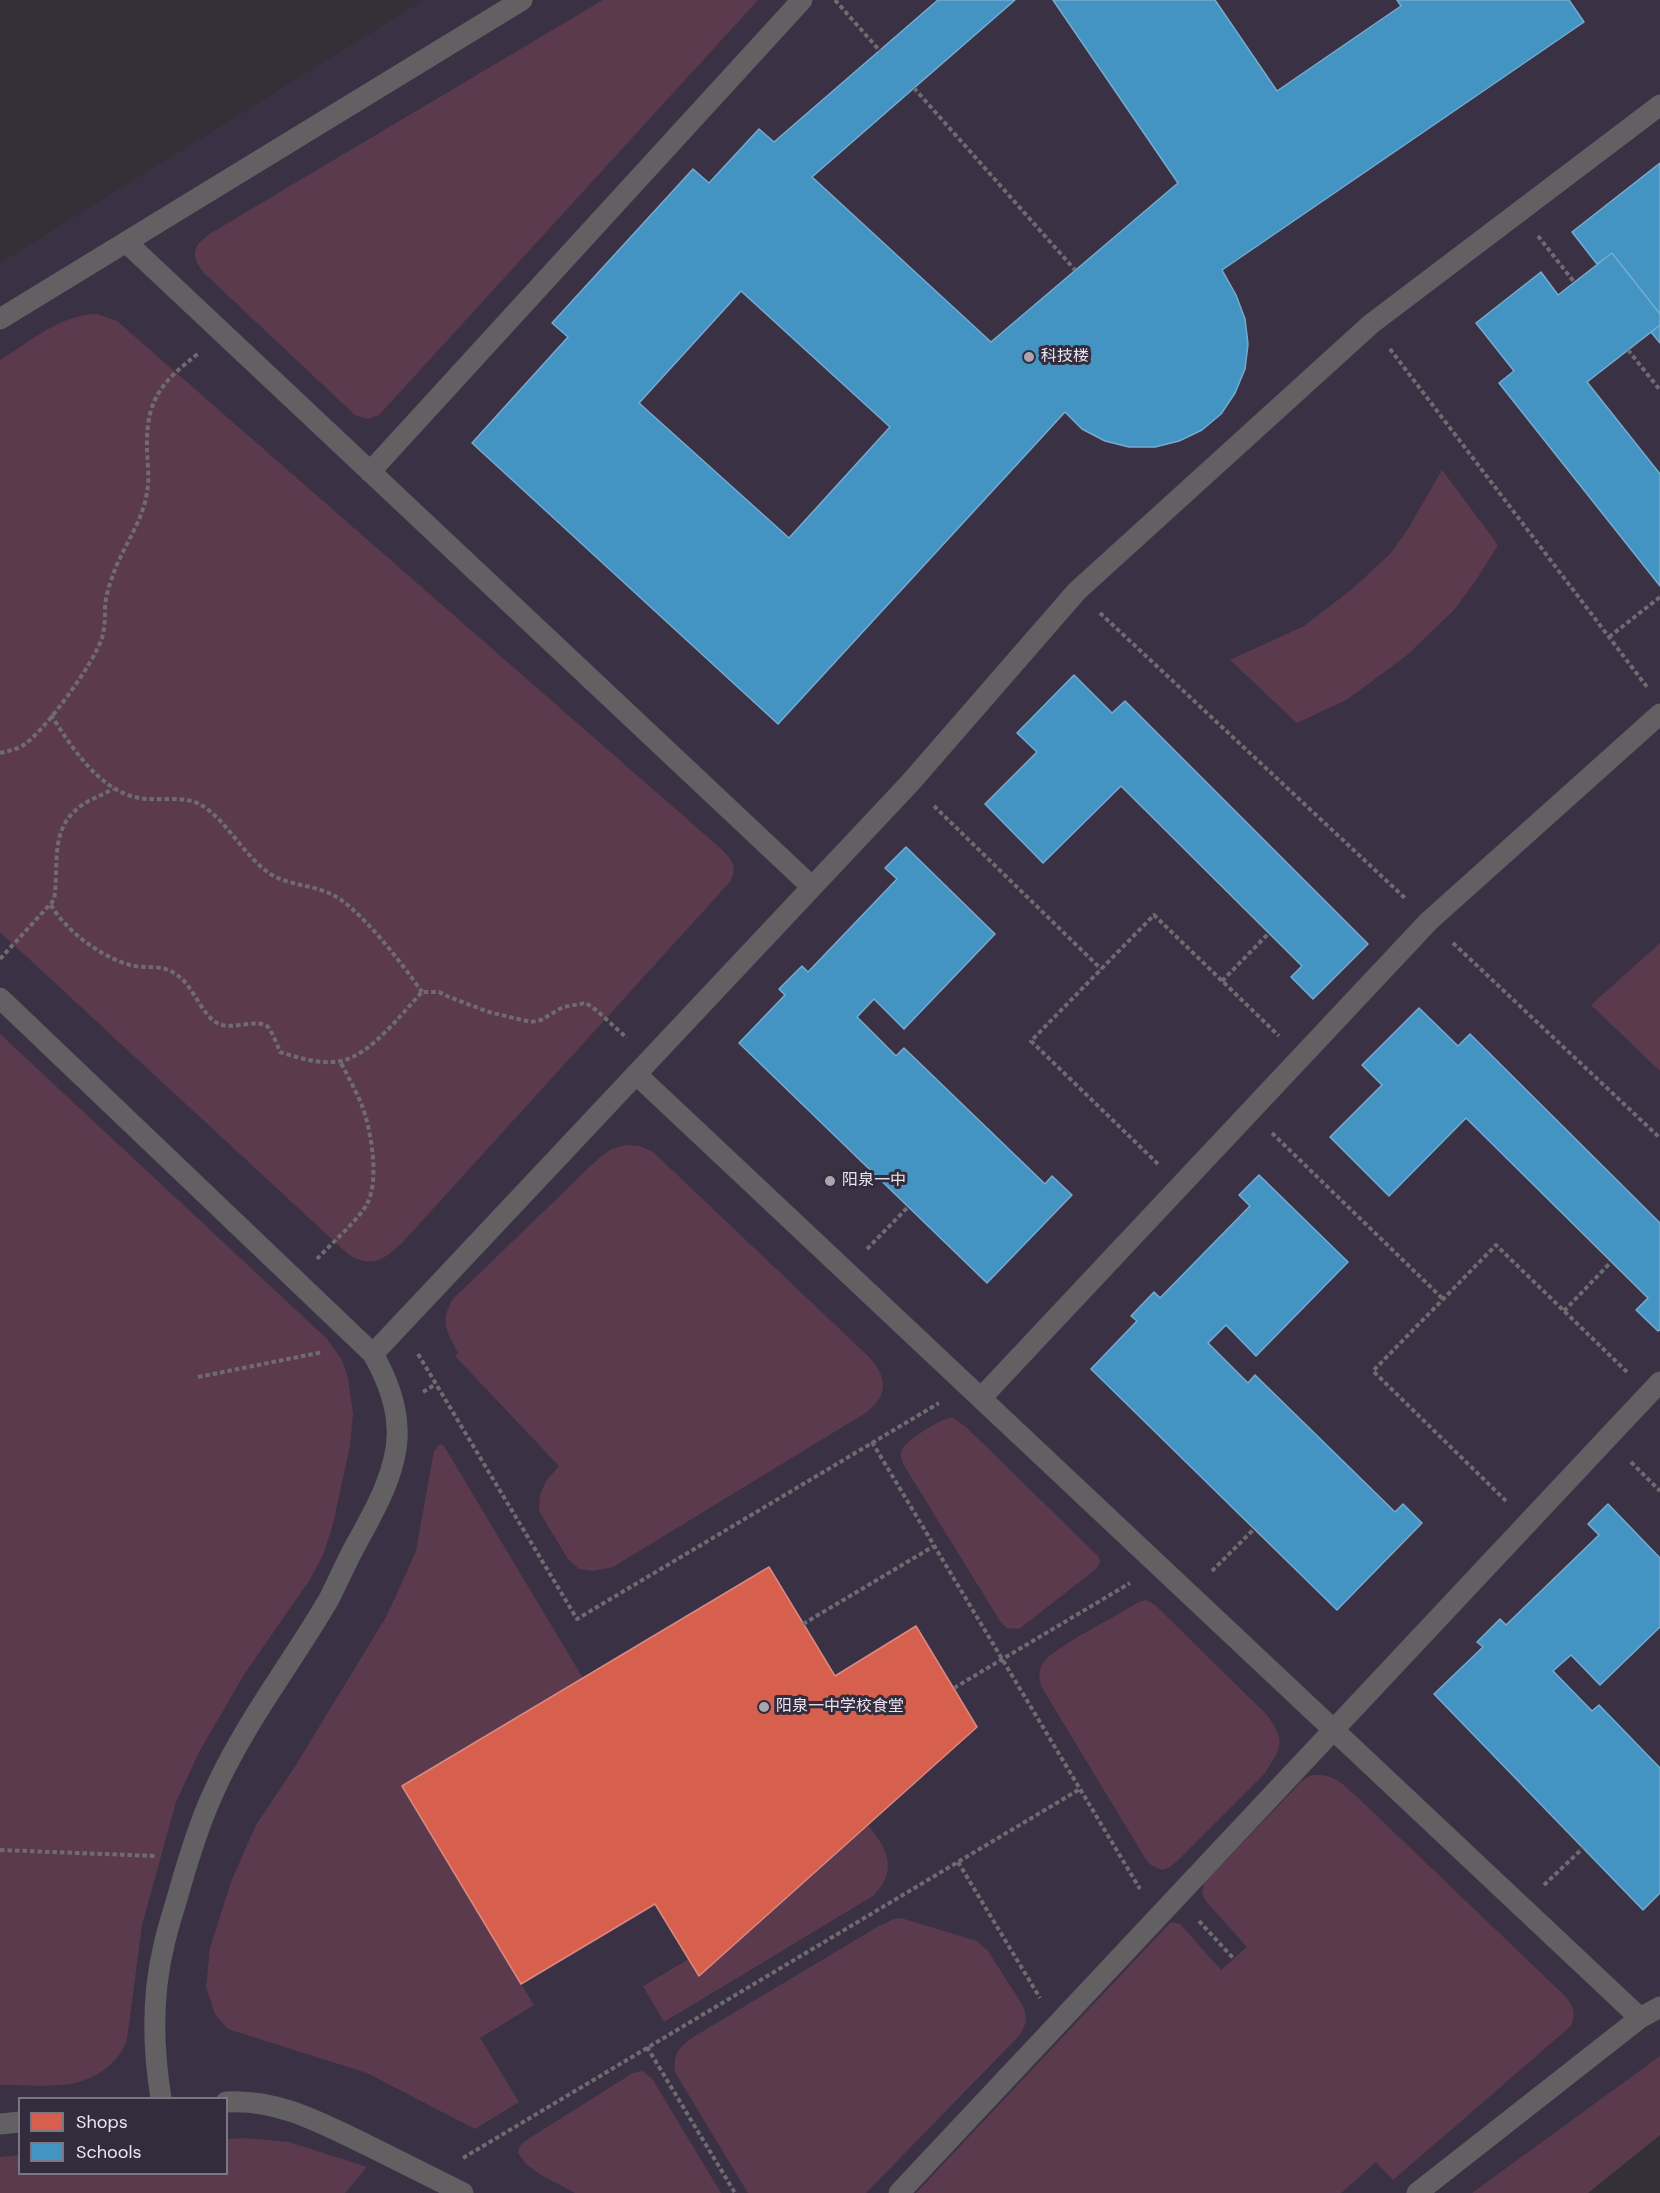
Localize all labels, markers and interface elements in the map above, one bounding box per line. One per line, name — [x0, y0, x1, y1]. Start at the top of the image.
place label: 科技楼 — [1041, 347, 1089, 367]
marker: 科技楼 — [1022, 350, 1036, 364]
place label: 阳泉一中 — [842, 1171, 906, 1191]
marker: 阳泉一中 — [823, 1174, 837, 1188]
place label: 阳泉一中学校食堂 — [776, 1697, 904, 1717]
marker: 阳泉一中学校食堂 — [757, 1700, 771, 1714]
legend — [18, 2097, 228, 2175]
text: Shops — [76, 2110, 128, 2134]
text: Schools — [76, 2140, 141, 2164]

